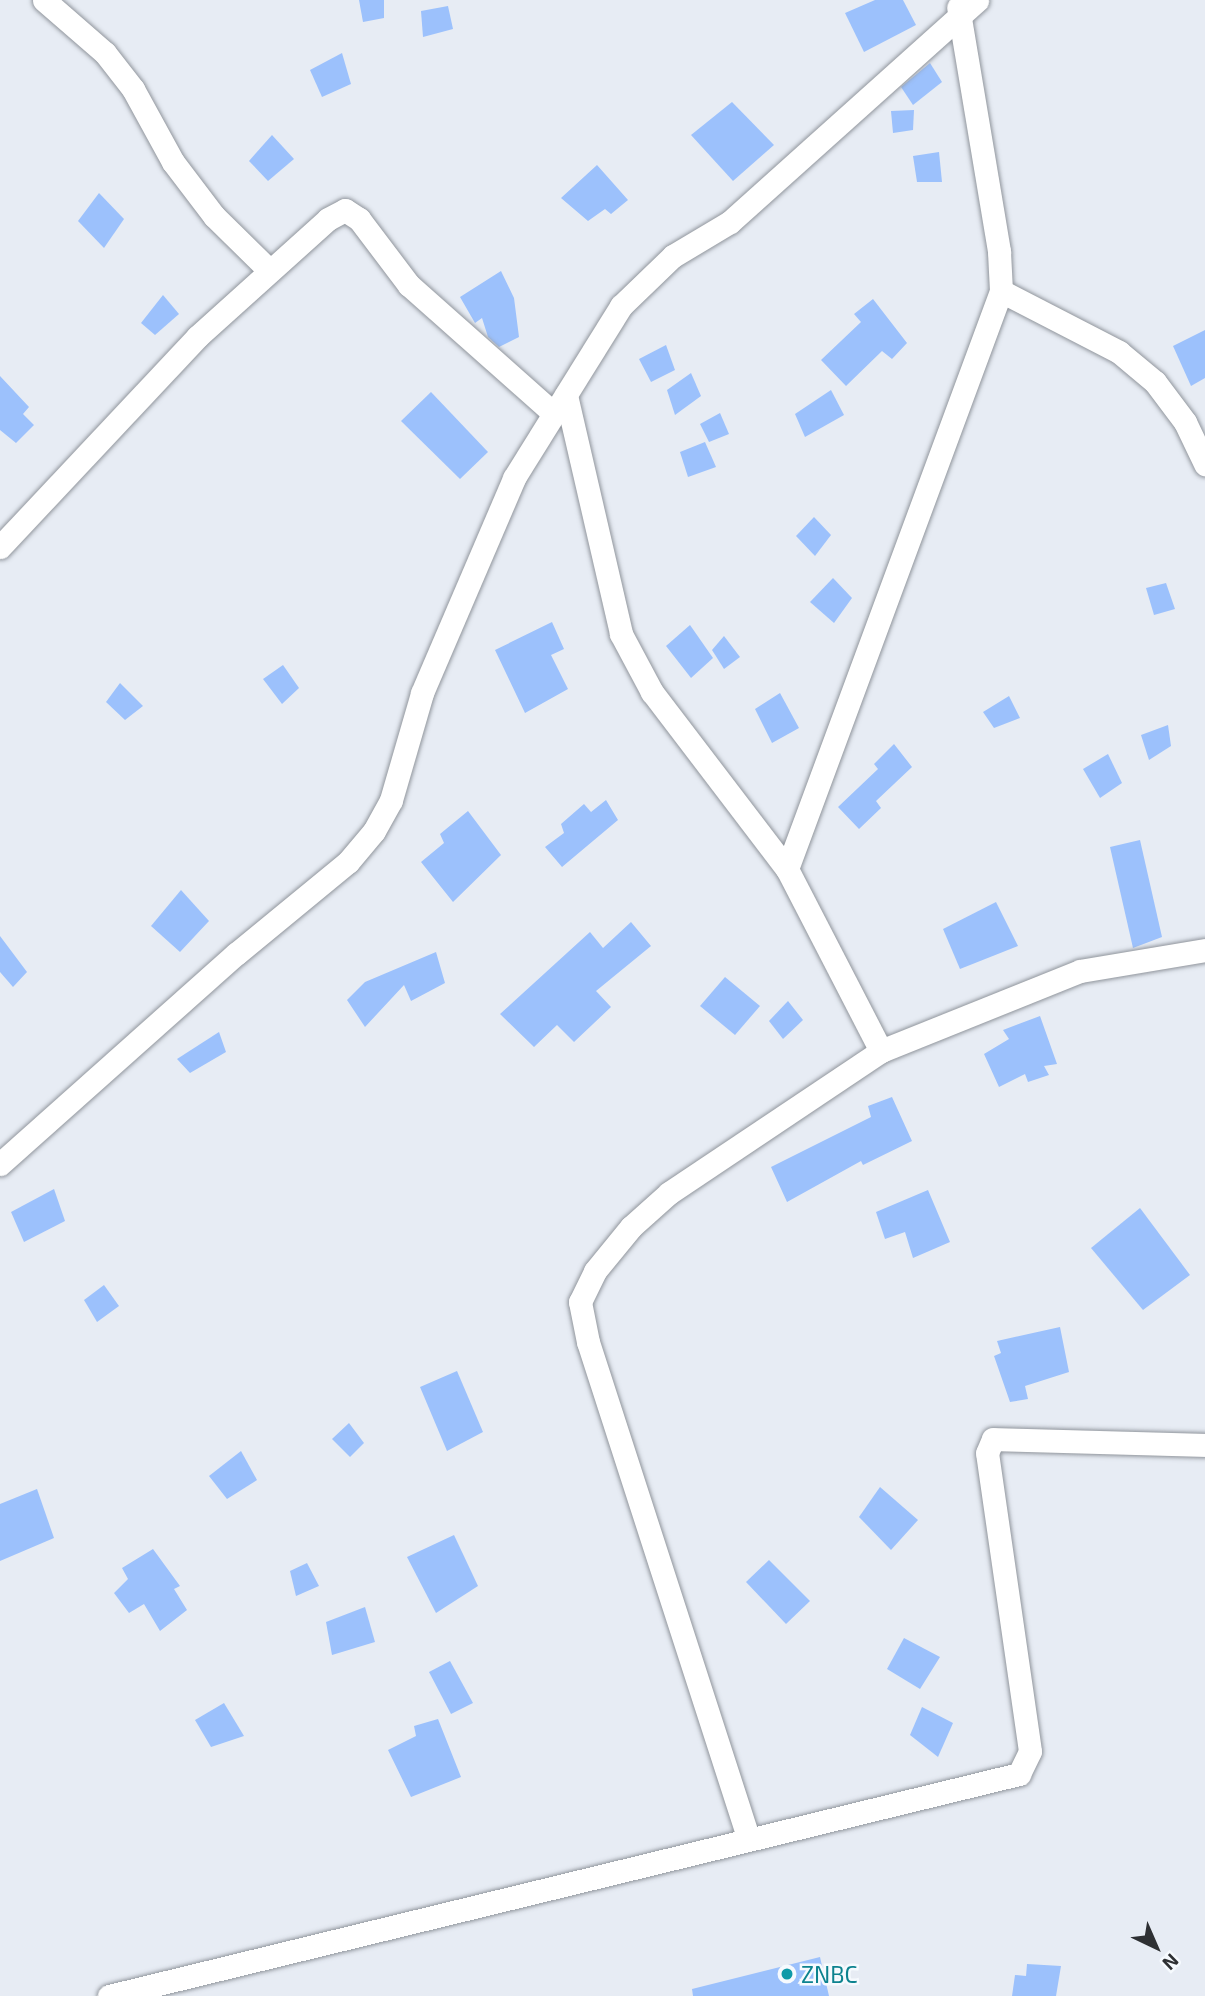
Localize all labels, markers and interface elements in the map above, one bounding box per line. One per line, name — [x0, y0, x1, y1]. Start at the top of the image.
north arrow — [1121, 1912, 1191, 1982]
text: N — [1158, 1949, 1184, 1976]
place label: ZNBC — [801, 1960, 858, 1988]
marker: ZNBC — [779, 1966, 795, 1982]

